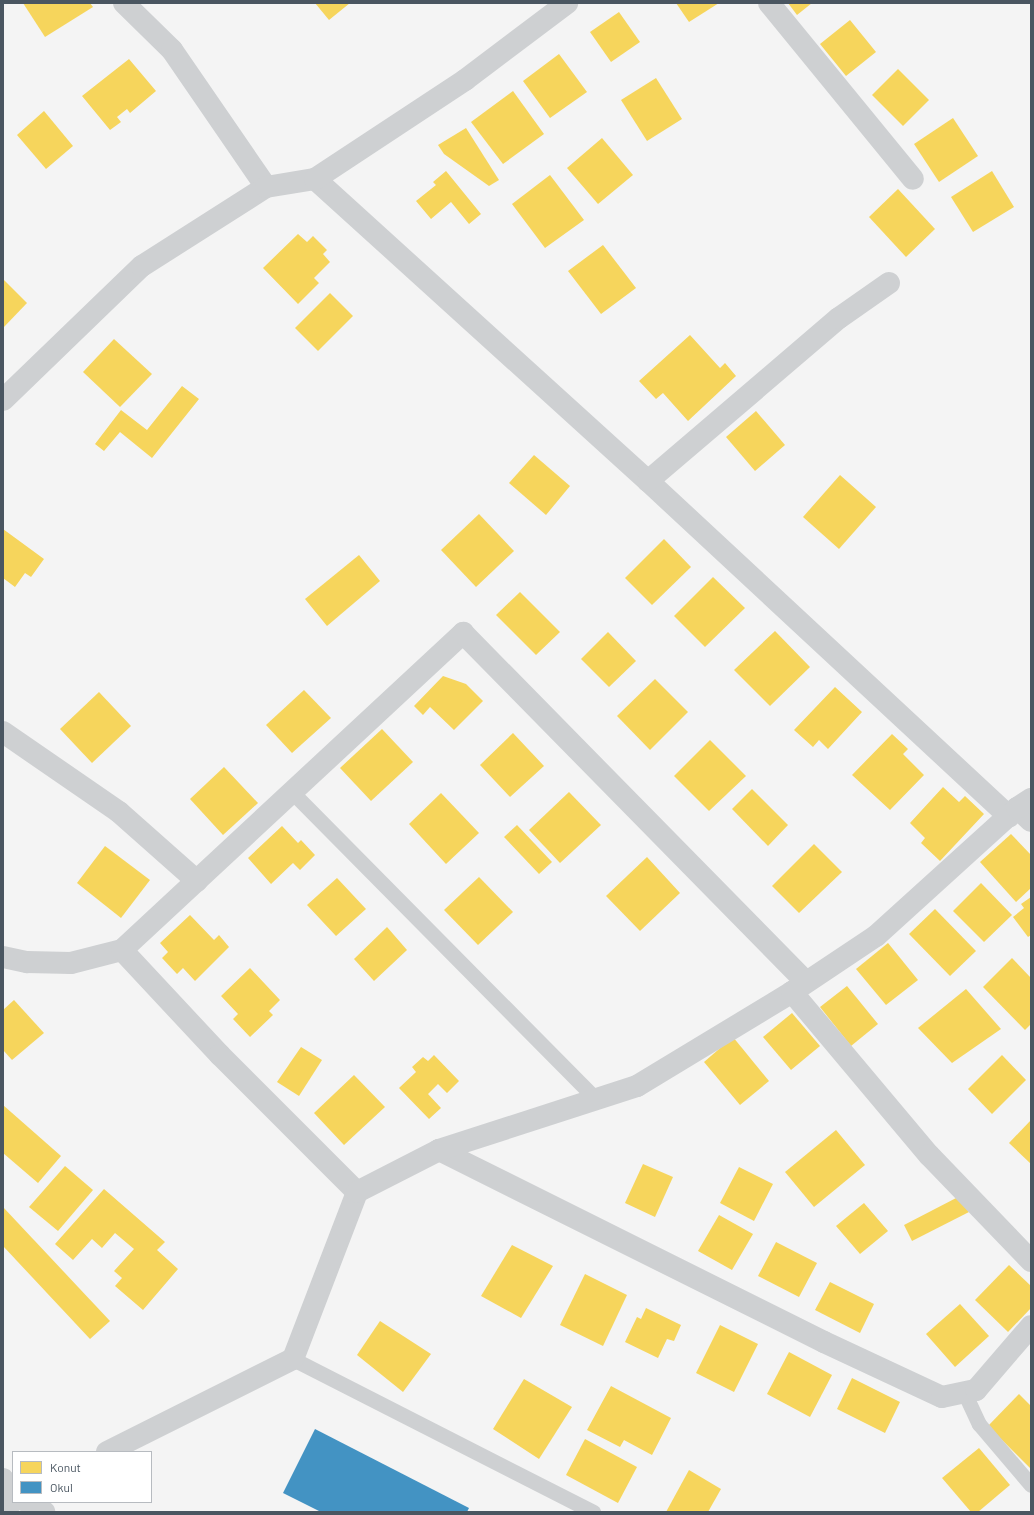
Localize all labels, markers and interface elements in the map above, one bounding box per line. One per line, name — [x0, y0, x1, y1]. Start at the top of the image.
legend — [12, 1451, 152, 1503]
text: Konut — [50, 1460, 81, 1474]
text: Okul — [50, 1480, 73, 1494]

